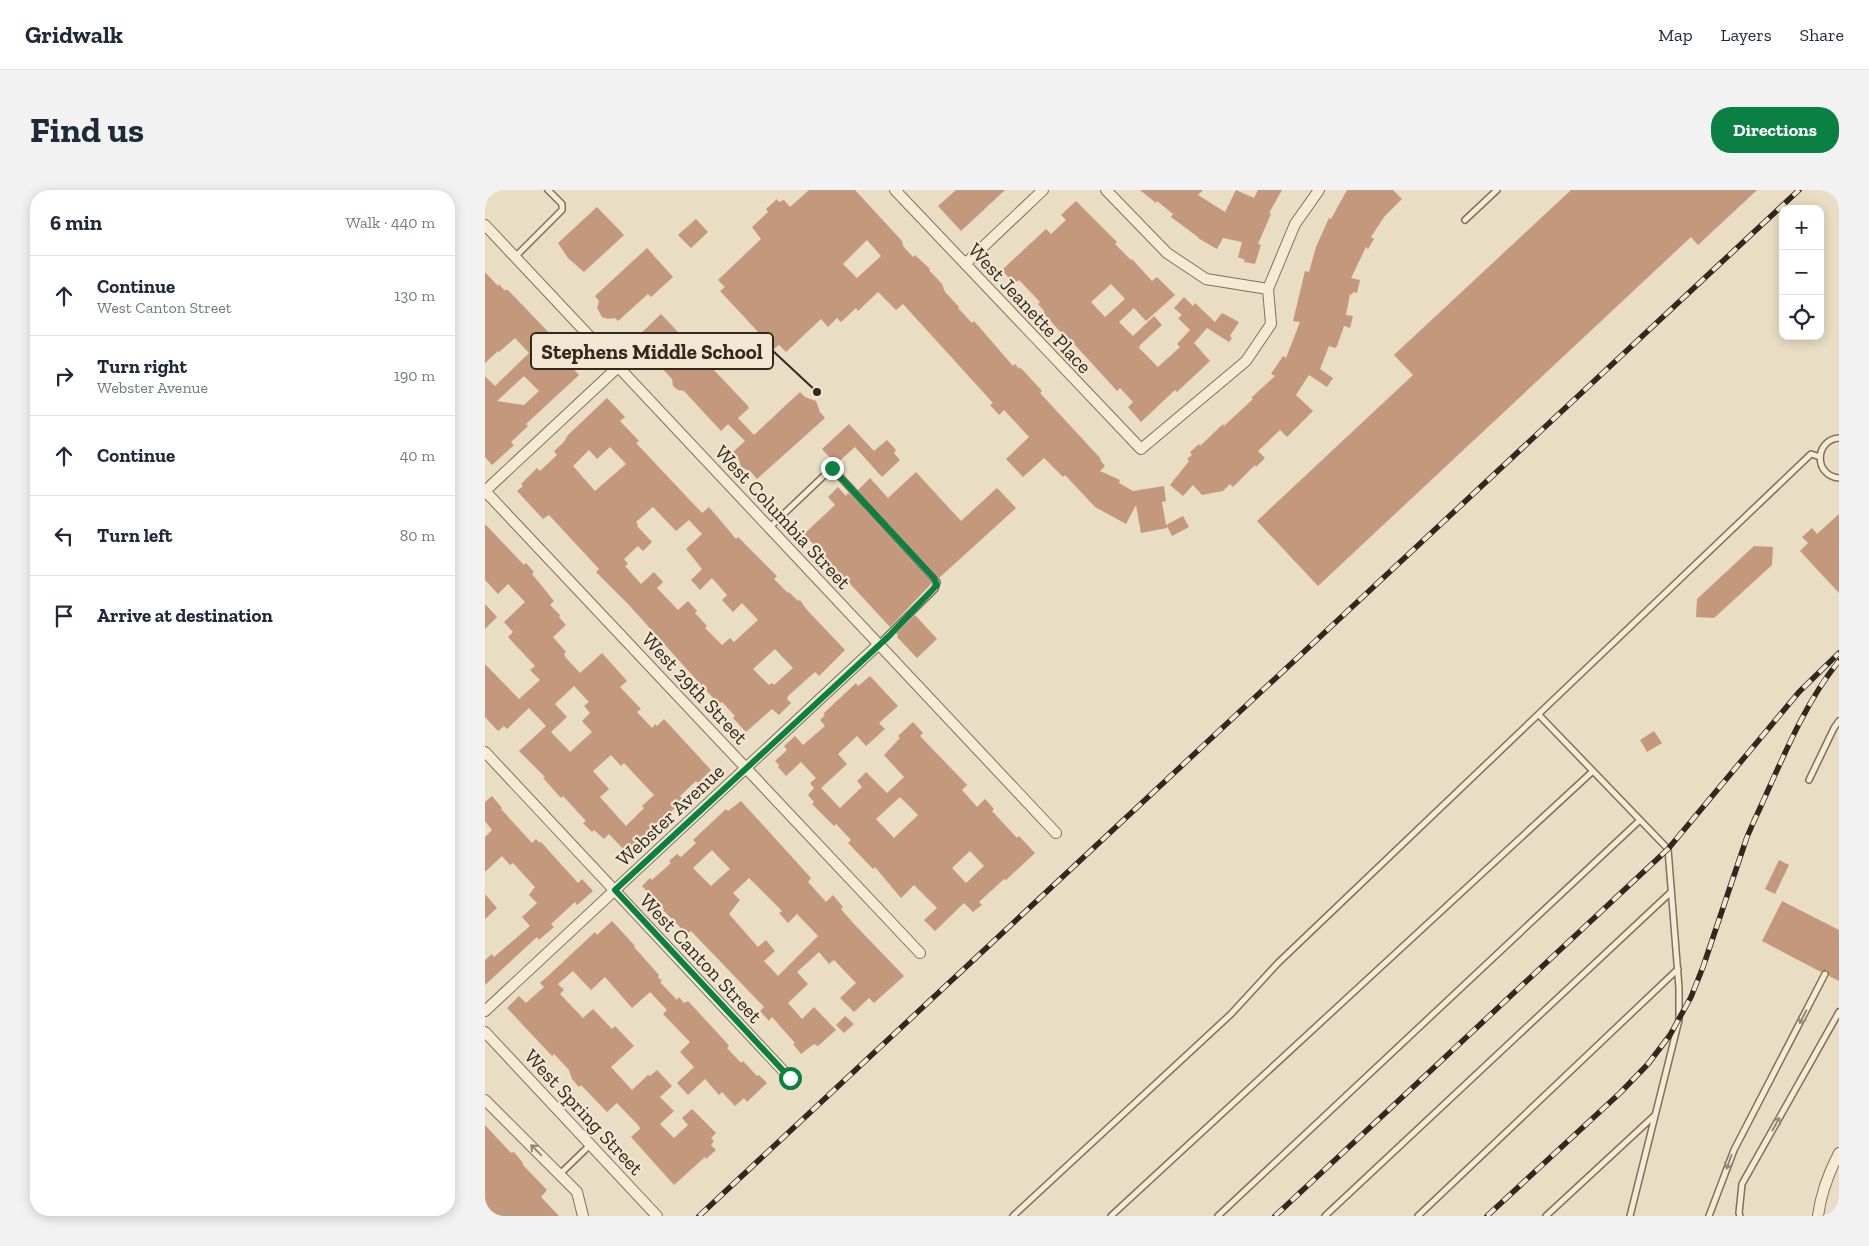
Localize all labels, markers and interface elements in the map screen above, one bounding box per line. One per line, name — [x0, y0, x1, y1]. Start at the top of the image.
text: Gridwalk — [25, 20, 123, 49]
text: Map — [1658, 24, 1693, 46]
text: Layers — [1721, 24, 1772, 46]
text: Share — [1800, 24, 1844, 46]
button: Directions — [1711, 107, 1839, 153]
text: Find us — [30, 109, 144, 151]
map controls — [1779, 205, 1824, 340]
button: + — [1779, 205, 1824, 250]
text: 6 min — [50, 210, 102, 235]
text: Walk · 440 m — [346, 213, 435, 232]
street label: West Jeanette Place — [963, 238, 1097, 378]
button: − — [1779, 250, 1824, 295]
text: Continue — [97, 275, 175, 298]
icon: ahead — [50, 282, 78, 310]
text: 130 m — [394, 286, 435, 305]
button: locate — [1779, 295, 1824, 340]
text: West Canton Street — [97, 298, 232, 317]
callout: Stephens Middle School — [531, 333, 773, 369]
text: Stephens Middle School — [541, 339, 763, 364]
text: Turn right — [97, 355, 187, 378]
icon: right — [50, 362, 78, 390]
text: 190 m — [394, 366, 435, 385]
text: Webster Avenue — [97, 378, 208, 397]
street label: West Columbia Street — [710, 440, 856, 594]
icon: ahead — [50, 442, 78, 470]
text: Continue — [97, 444, 175, 467]
text: 40 m — [400, 446, 435, 465]
route end — [821, 457, 844, 480]
icon: left — [50, 522, 78, 550]
text: Turn left — [97, 524, 172, 547]
text: 80 m — [400, 526, 435, 545]
icon: arrive — [50, 602, 78, 630]
text: Arrive at destination — [97, 604, 273, 627]
street label: West 29th Street — [637, 627, 753, 749]
street label: Webster Avenue — [611, 759, 729, 871]
street label: West Canton Street — [635, 888, 768, 1028]
one-way arrow — [1798, 1010, 1808, 1025]
street label: West Spring Street — [520, 1044, 649, 1180]
route start — [779, 1067, 802, 1090]
one-way arrow — [1772, 1117, 1781, 1132]
one-way arrow — [529, 1144, 542, 1156]
one-way arrow — [1724, 1154, 1733, 1169]

